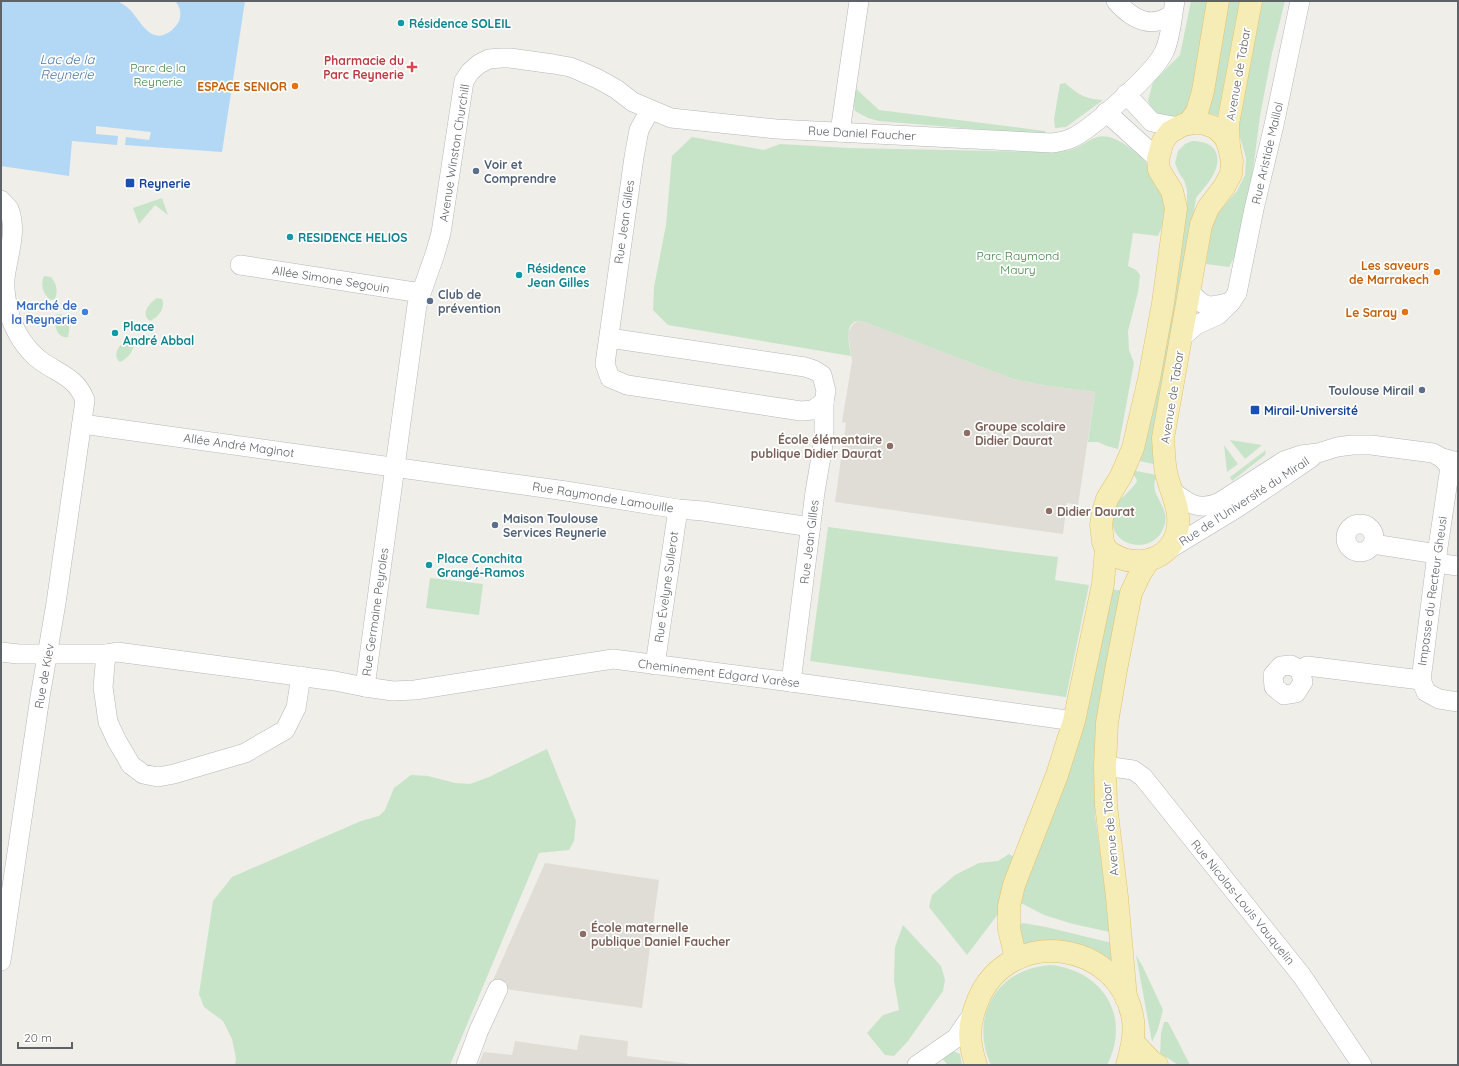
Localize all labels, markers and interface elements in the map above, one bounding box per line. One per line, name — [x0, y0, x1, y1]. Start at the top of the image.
place label: Résidence SOLEIL — [409, 16, 512, 31]
marker: Résidence SOLEIL — [396, 18, 406, 28]
street label: Avenue de Tabar — [1222, 26, 1254, 122]
water label: Lac de la Reynerie — [40, 51, 95, 82]
place label: Pharmacie du Parc Reynerie — [323, 53, 404, 82]
park label: Parc de la Reynerie — [130, 60, 186, 89]
marker: Pharmacie du Parc Reynerie — [407, 62, 417, 72]
place label: ESPACE SENIOR — [197, 79, 287, 94]
marker: ESPACE SENIOR — [290, 81, 300, 91]
street label: Avenue Winston Churchill — [436, 83, 472, 223]
street label: Rue Aristide Maillol — [1248, 100, 1286, 206]
street label: Rue Daniel Faucher — [808, 123, 917, 143]
place label: Voir et Comprendre — [484, 157, 556, 186]
marker: Voir et Comprendre — [471, 166, 481, 176]
place label: Reynerie — [139, 176, 191, 191]
marker: Reynerie — [124, 177, 136, 189]
street label: Rue Jean Gilles — [611, 179, 637, 265]
place label: RESIDENCE HELIOS — [298, 230, 407, 245]
marker: RESIDENCE HELIOS — [285, 232, 295, 242]
park label: Parc Raymond Maury — [977, 248, 1059, 277]
place label: Les saveurs de Marrakech — [1349, 258, 1429, 287]
place label: Résidence Jean Gilles — [527, 261, 589, 290]
street label: Allée Simone Segouin — [271, 262, 391, 296]
marker: Les saveurs de Marrakech — [1432, 267, 1442, 277]
marker: Résidence Jean Gilles — [514, 270, 524, 280]
place label: Club de prévention — [438, 287, 501, 316]
marker: Club de prévention — [425, 296, 435, 306]
place label: Marché de la Reynerie — [11, 298, 77, 327]
place label: Le Saray — [1345, 305, 1397, 320]
marker: Marché de la Reynerie — [80, 307, 90, 317]
marker: Le Saray — [1400, 307, 1410, 317]
place label: Place André Abbal — [123, 319, 194, 348]
marker: Place André Abbal — [110, 328, 120, 338]
street label: Avenue de Tabar — [1157, 349, 1187, 445]
place label: Toulouse Mirail — [1328, 383, 1414, 398]
marker: Toulouse Mirail — [1417, 385, 1427, 395]
place label: Mirail-Université — [1264, 403, 1358, 418]
marker: Mirail-Université — [1249, 404, 1261, 416]
place label: Groupe scolaire Didier Daurat — [975, 419, 1066, 448]
marker: Groupe scolaire Didier Daurat — [962, 428, 972, 438]
street label: Allée André Maginot — [183, 430, 295, 460]
place label: École élémentaire publique Didier Daurat — [751, 432, 882, 461]
marker: École élémentaire publique Didier Daurat — [885, 441, 895, 451]
street label: Rue de l'Université du Mirail — [1176, 453, 1312, 549]
street label: Rue Raymonde Lamouille — [531, 478, 675, 516]
street label: Rue Jean Gilles — [796, 499, 822, 585]
place label: Didier Daurat — [1057, 504, 1135, 519]
marker: Didier Daurat — [1044, 506, 1054, 516]
place label: Maison Toulouse Services Reynerie — [503, 511, 607, 540]
street label: Impasse du Recteur Gheusi — [1414, 515, 1450, 667]
marker: Maison Toulouse Services Reynerie — [490, 520, 500, 530]
street label: Rue Évelyne Sullerot — [651, 530, 681, 644]
street label: Rue Germaine Peyroles — [359, 546, 391, 677]
place label: Place Conchita Grangé-Ramos — [437, 551, 525, 580]
marker: Place Conchita Grangé-Ramos — [424, 560, 434, 570]
street label: Rue de Kiev — [31, 642, 57, 710]
street label: Cheminement Edgard Varèse — [637, 656, 801, 690]
street label: Avenue de Tabar — [1098, 781, 1122, 877]
street label: Rue Nicolas-Louis Vauquelin — [1188, 836, 1298, 968]
place label: École maternelle publique Daniel Faucher — [591, 920, 731, 949]
marker: École maternelle publique Daniel Faucher — [578, 929, 588, 939]
scale bar — [18, 1024, 72, 1050]
text: 20 m — [24, 1030, 52, 1045]

